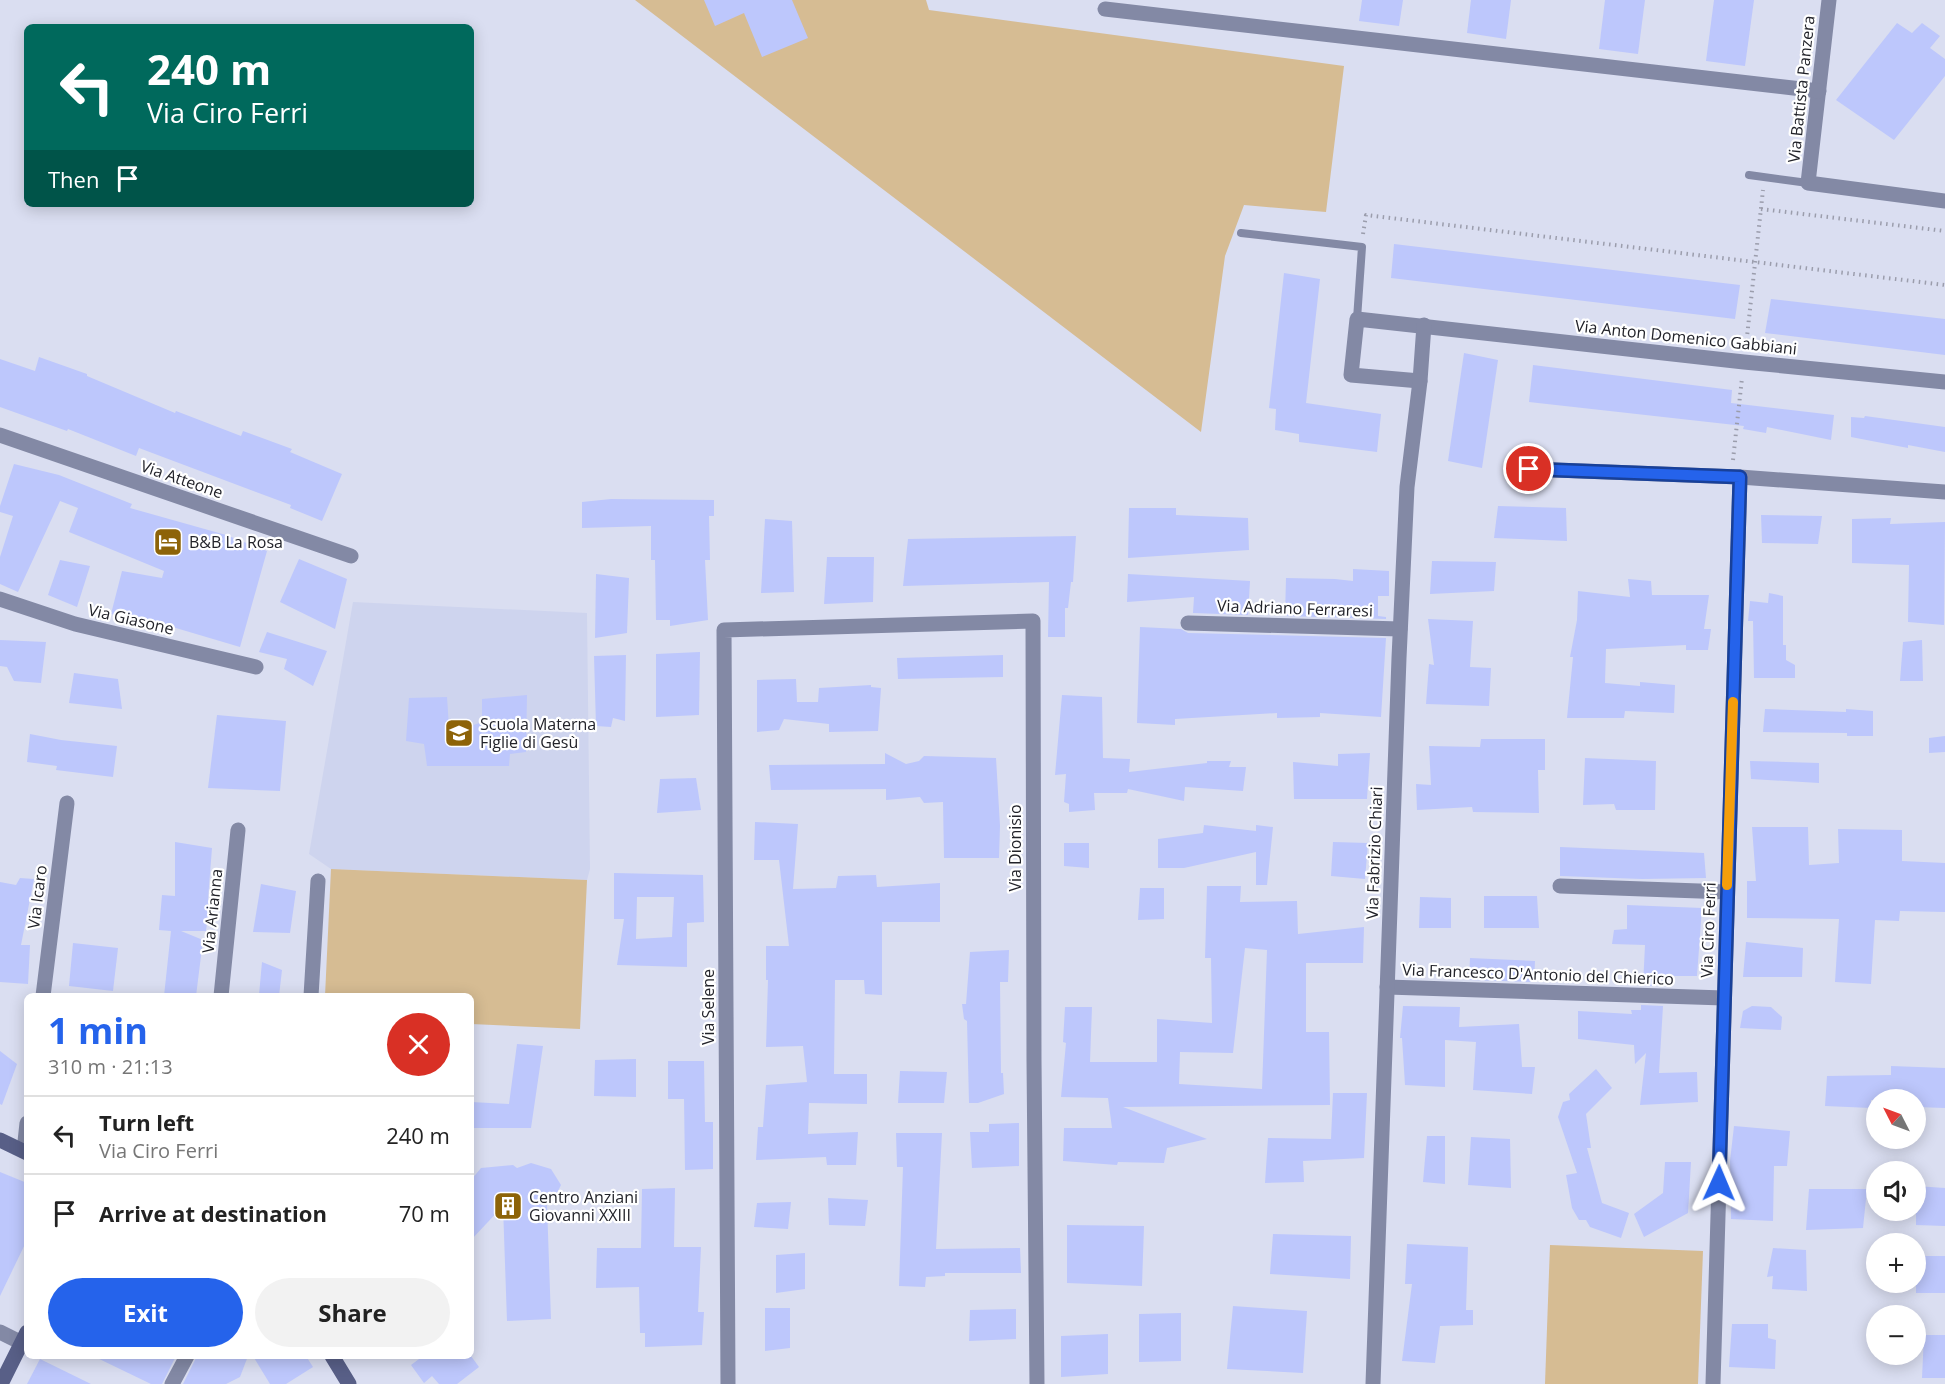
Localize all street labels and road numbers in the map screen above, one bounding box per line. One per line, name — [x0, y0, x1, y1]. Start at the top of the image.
street label: Via Battista Panzera — [1782, 14, 1820, 164]
street label: Via Anton Domenico Gabbiani — [1574, 314, 1798, 360]
street label: Via Atteone — [138, 455, 226, 503]
street label: Via Adriano Ferraresi — [1217, 594, 1373, 622]
street label: Via Giasone — [86, 598, 176, 640]
street label: Via Fabrizio Chiari — [1361, 786, 1387, 920]
street label: Via Dionisio — [1004, 804, 1026, 892]
street label: Via Icaro — [22, 864, 52, 930]
street label: Via Arianna — [197, 868, 227, 954]
street label: Via Ciro Ferri — [1695, 882, 1721, 978]
street label: Via Francesco D'Antonio del Chierico — [1402, 958, 1674, 990]
street label: Via Selene — [697, 969, 719, 1045]

